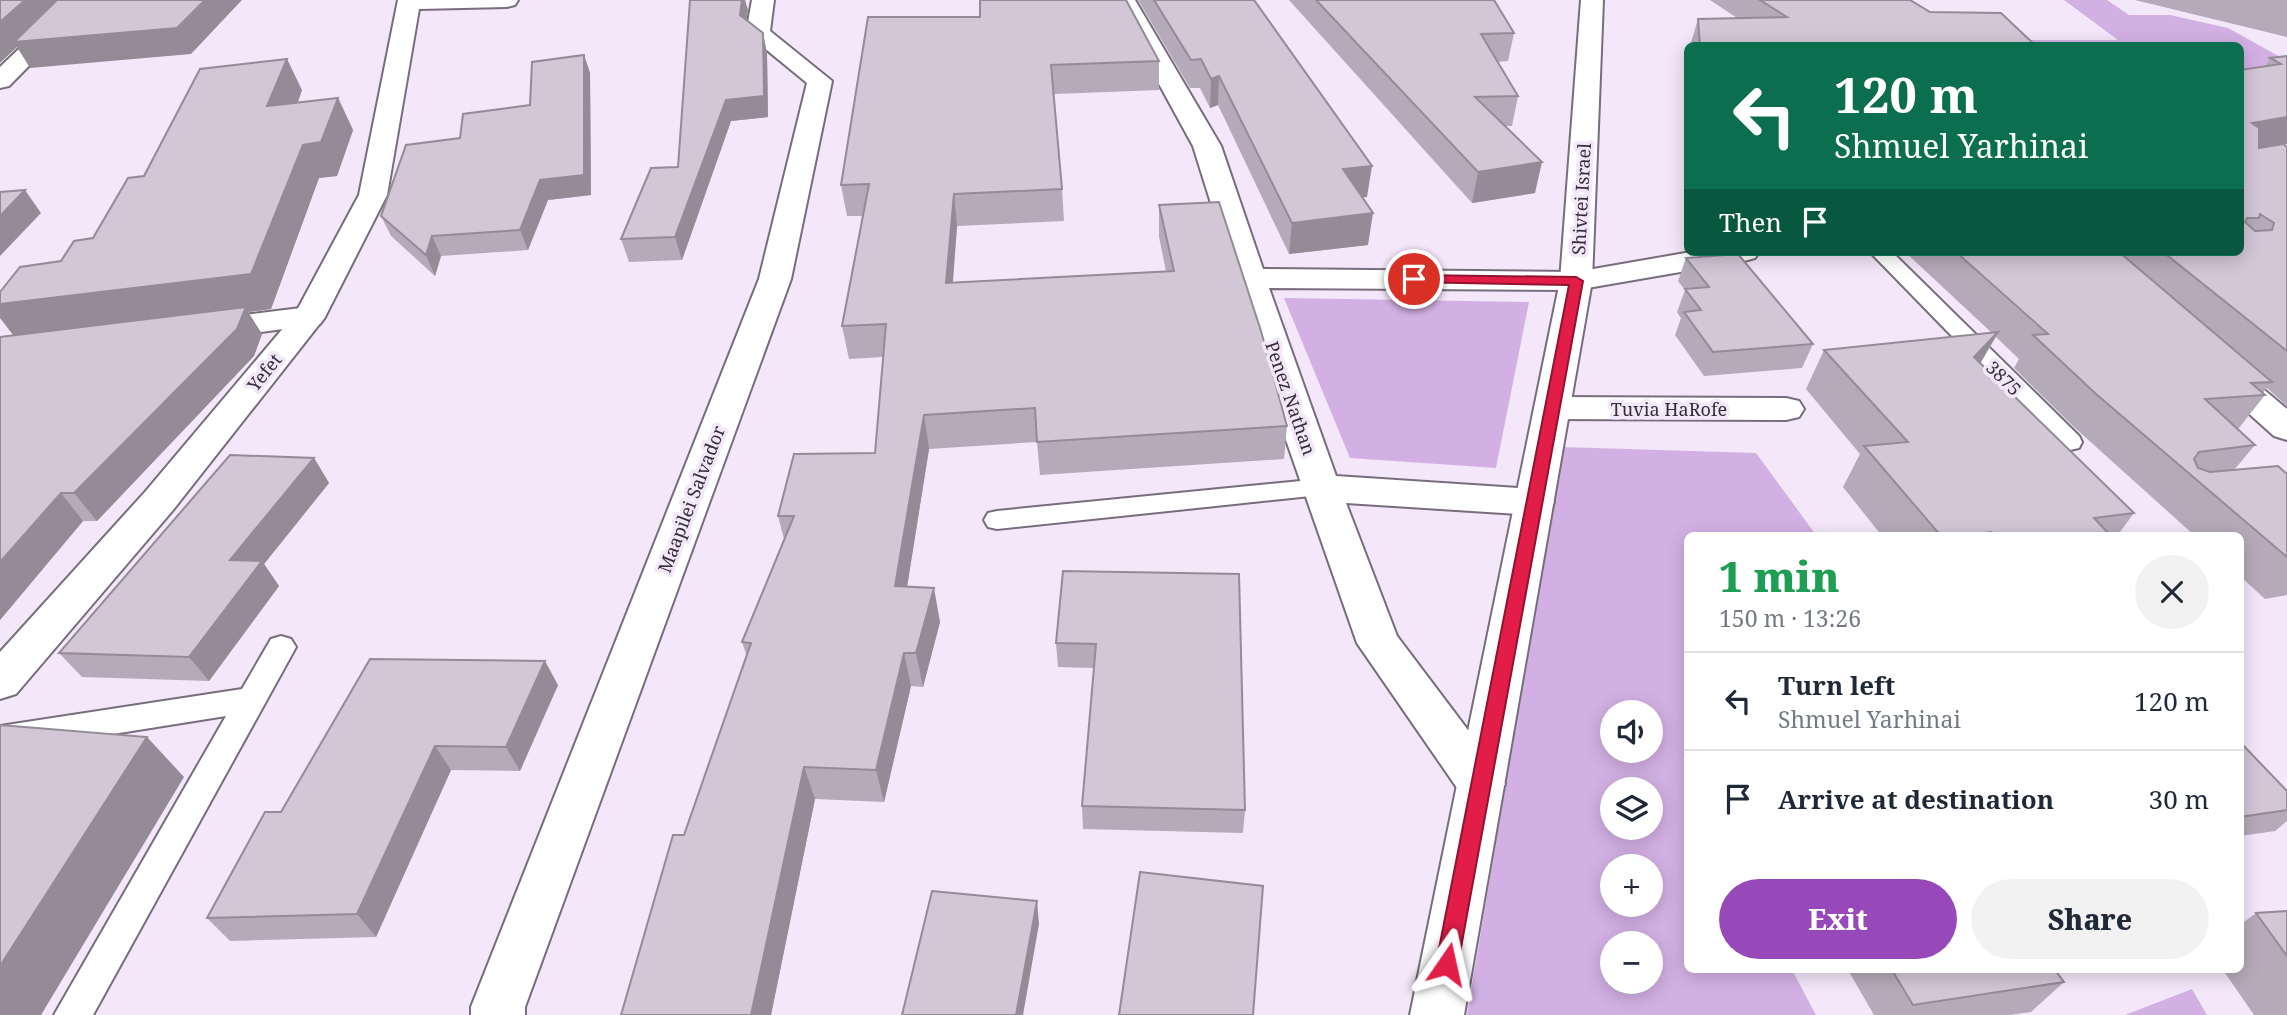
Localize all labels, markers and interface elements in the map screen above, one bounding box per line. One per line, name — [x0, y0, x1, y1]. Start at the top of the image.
text: 120 m — [1834, 61, 1978, 127]
icon: left — [1719, 70, 1810, 161]
text: Shmuel Yarhinai — [1834, 124, 2088, 167]
street label: Shivtei Israel — [1566, 142, 1596, 256]
icon: arrive — [1796, 203, 1834, 241]
text: Then — [1719, 204, 1782, 240]
pin — [1384, 249, 1444, 309]
icon: arrive — [1395, 260, 1433, 298]
street label: Penez Nathan — [1260, 338, 1322, 459]
street label: Yefet — [241, 348, 287, 397]
street label: 3875 — [1981, 355, 2027, 401]
street label: Tuvia HaRofe — [1611, 397, 1727, 421]
street label: Maapilei Salvador — [652, 422, 730, 576]
text: 1 min — [1719, 547, 1840, 604]
button: close — [2135, 555, 2209, 629]
text: 150 m · 13:26 — [1719, 602, 1861, 634]
text: Turn left — [1778, 667, 1895, 703]
icon: left — [1719, 682, 1757, 720]
text: 120 m — [2134, 683, 2209, 719]
map controls — [1600, 700, 1663, 994]
button: sound — [1600, 700, 1663, 763]
text: Shmuel Yarhinai — [1778, 703, 1961, 735]
button: layers — [1600, 777, 1663, 840]
icon: arrive — [1719, 780, 1757, 818]
text: Arrive at destination — [1778, 781, 2054, 817]
text: 30 m — [2149, 781, 2209, 817]
button: + — [1600, 854, 1663, 917]
button: Exit — [1719, 879, 1957, 959]
button: Share — [1971, 879, 2209, 959]
position arrow — [1410, 927, 1484, 1001]
button: − — [1600, 931, 1663, 994]

